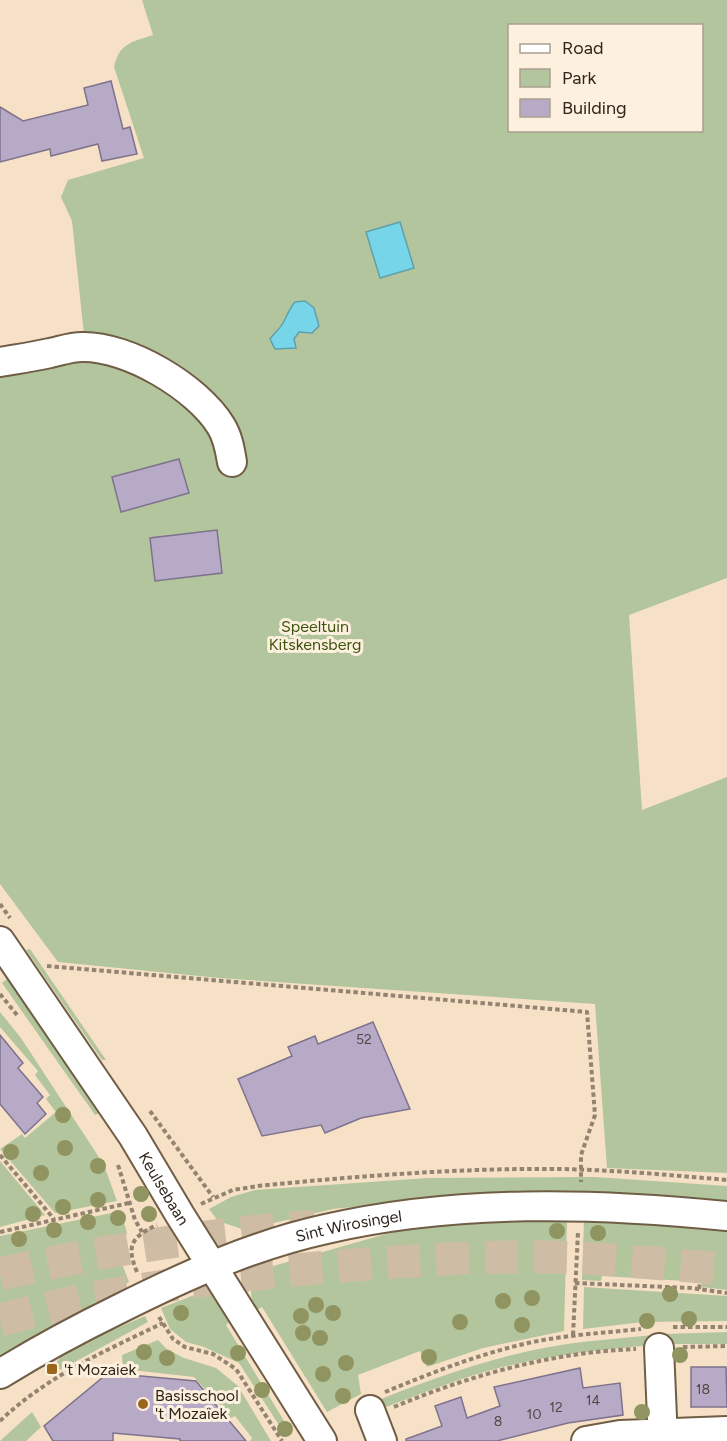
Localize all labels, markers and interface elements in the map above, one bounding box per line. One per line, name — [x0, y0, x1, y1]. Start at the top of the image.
legend — [508, 24, 703, 132]
text: Road — [562, 37, 603, 59]
text: Park — [562, 67, 597, 89]
text: Building — [562, 97, 627, 119]
park label: Speeltuin Kitskensberg — [269, 617, 361, 654]
house number: 52 — [356, 1031, 372, 1048]
street label: Keulsebaan — [135, 1149, 193, 1229]
street label: Sint Wirosingel — [293, 1206, 403, 1246]
place label: 't Mozaiek — [64, 1360, 136, 1379]
marker: 't Mozaiek — [45, 1362, 59, 1376]
house number: 18 — [696, 1381, 710, 1398]
place label: Basisschool 't Mozaïek — [155, 1386, 239, 1423]
house number: 14 — [586, 1392, 601, 1409]
marker: Basisschool 't Mozaïek — [136, 1397, 150, 1411]
house number: 12 — [549, 1399, 563, 1416]
house number: 10 — [527, 1406, 541, 1423]
house number: 8 — [494, 1413, 502, 1430]

